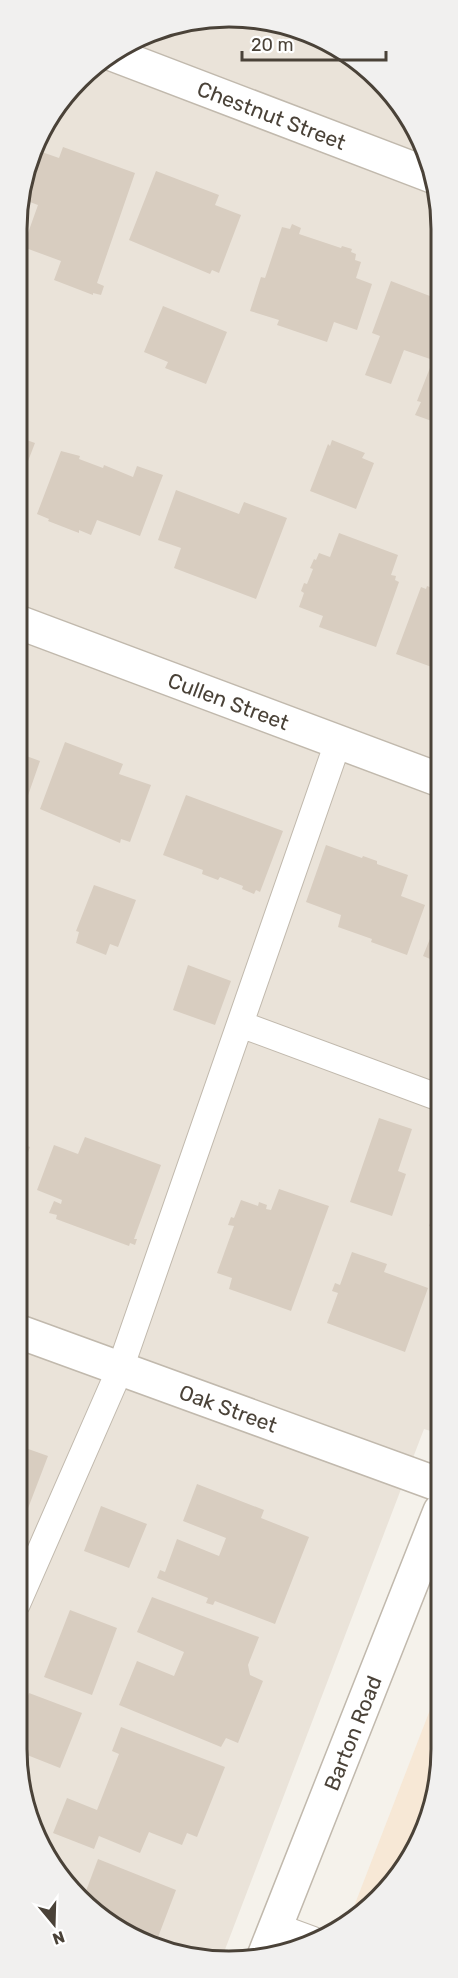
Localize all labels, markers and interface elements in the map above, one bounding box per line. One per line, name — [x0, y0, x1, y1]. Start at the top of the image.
scale bar — [242, 24, 386, 62]
text: 20 m — [251, 34, 293, 56]
street label: Chestnut Street — [194, 75, 350, 155]
street label: Cullen Street — [165, 667, 293, 735]
street label: Oak Street — [176, 1379, 281, 1437]
street label: Barton Road — [318, 1672, 386, 1794]
north arrow — [24, 1894, 84, 1954]
text: N — [50, 1927, 67, 1949]

